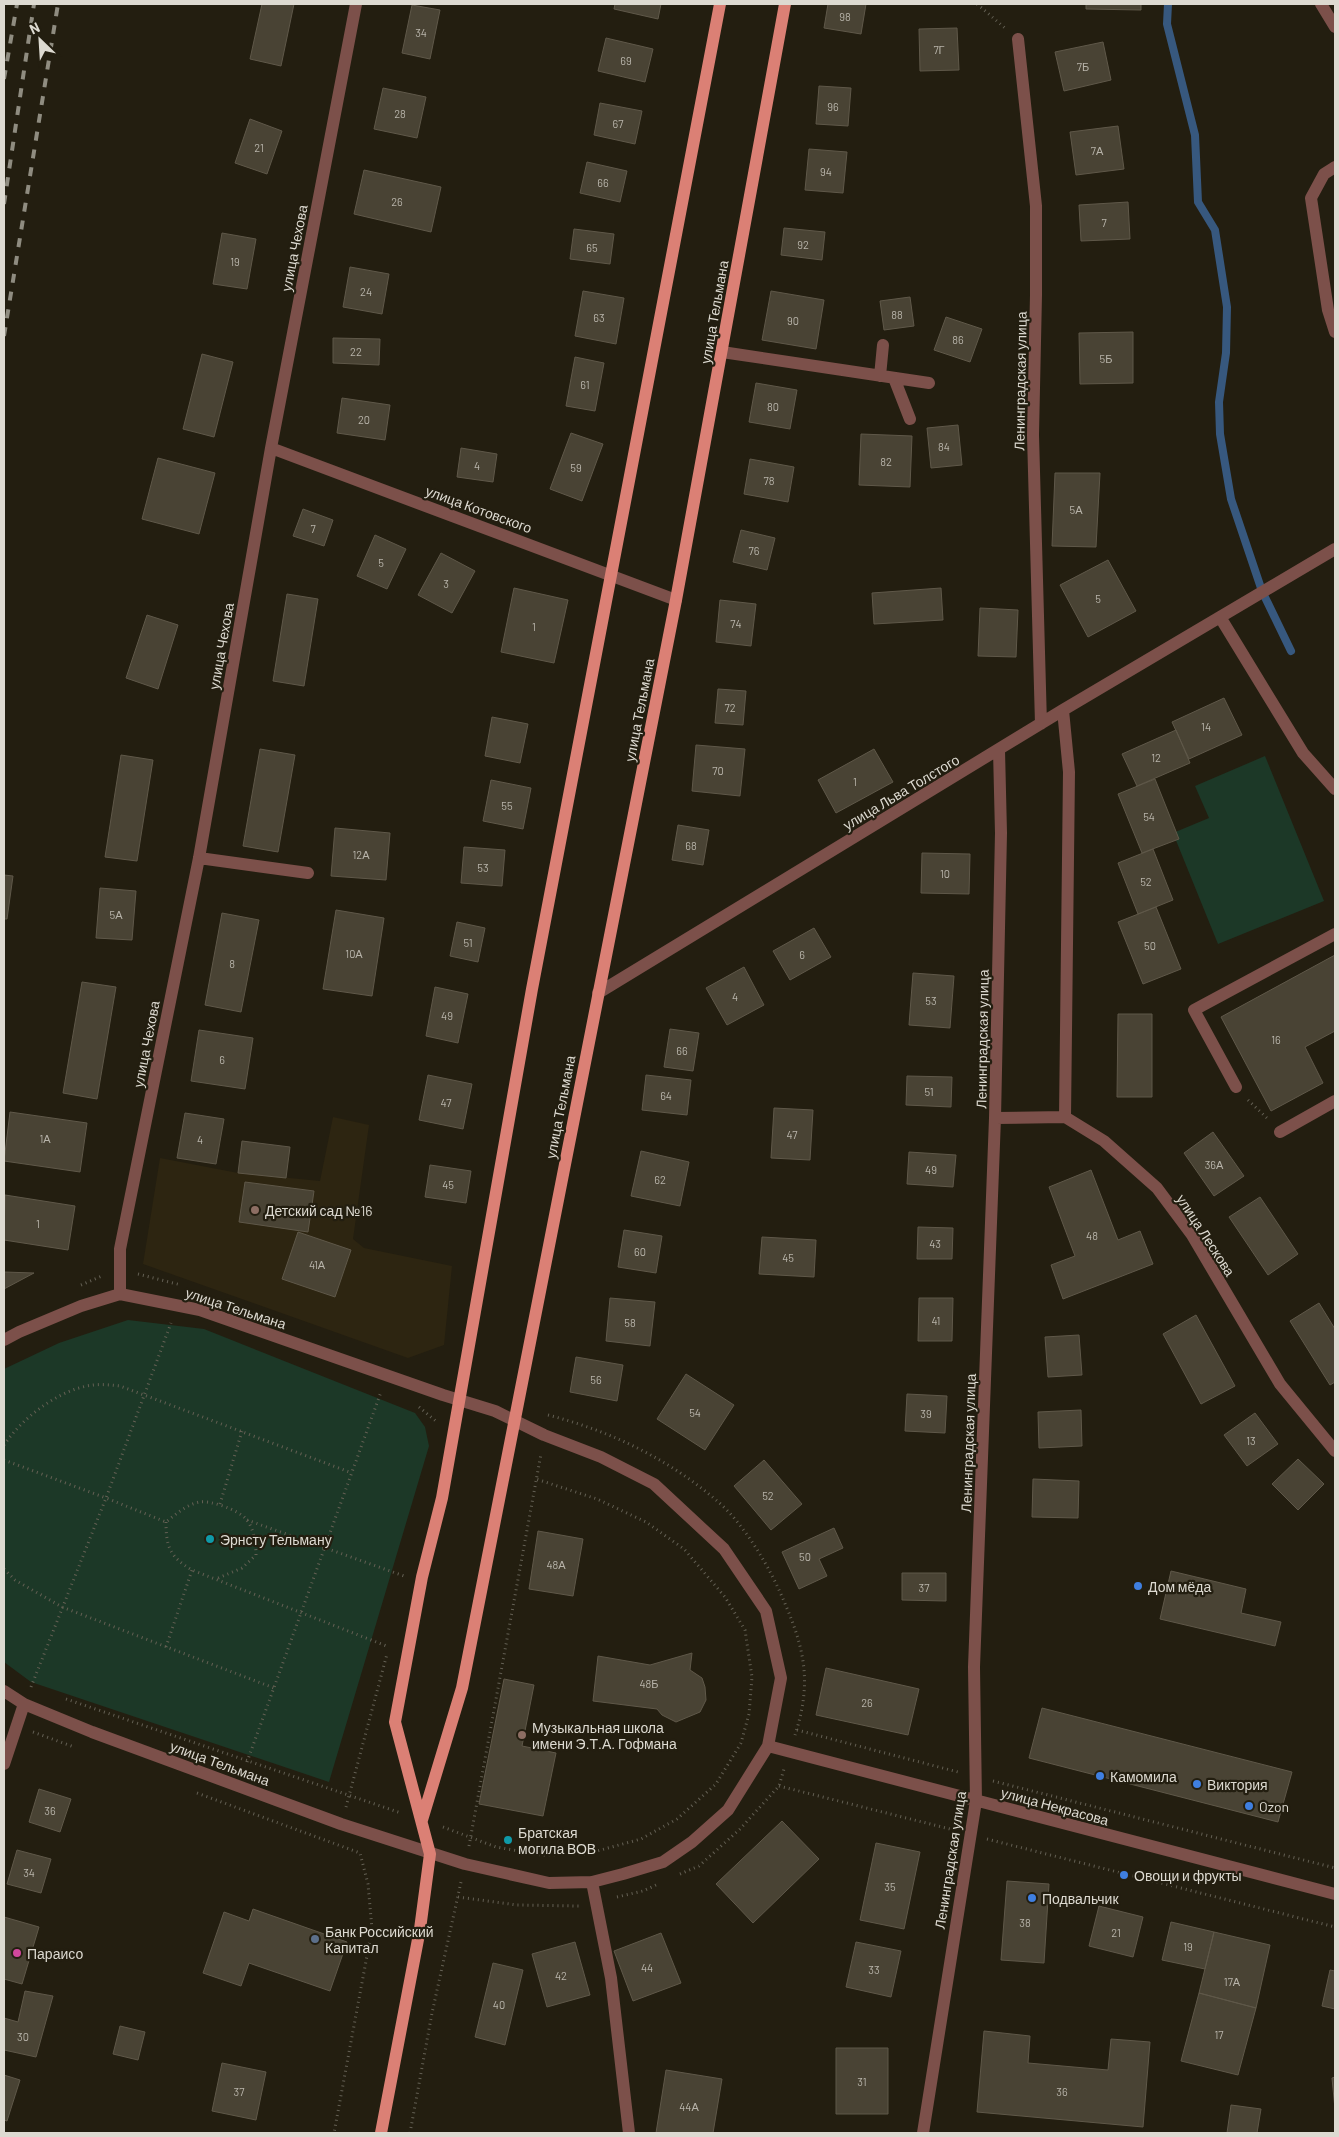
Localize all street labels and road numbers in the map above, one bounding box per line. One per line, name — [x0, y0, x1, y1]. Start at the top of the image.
street label: улица Чехова — [277, 203, 311, 293]
street label: улица Тельмана — [697, 259, 732, 365]
street label: Ленинградская улица — [1010, 311, 1030, 451]
street label: улица Котовского — [424, 482, 535, 536]
street label: улица Чехова — [205, 601, 237, 691]
street label: улица Тельмана — [621, 657, 657, 763]
street label: улица Льва Толстого — [840, 751, 962, 833]
street label: Ленинградская улица — [972, 969, 992, 1109]
street label: улица Чехова — [129, 999, 163, 1089]
street label: улица Тельмана — [542, 1054, 578, 1160]
street label: улица Лескова — [1173, 1191, 1239, 1279]
street label: улица Тельмана — [184, 1284, 289, 1332]
street label: Ленинградская улица — [957, 1373, 979, 1513]
street label: улица Тельмана — [168, 1737, 272, 1789]
street label: улица Некрасова — [999, 1783, 1111, 1829]
street label: Ленинградская улица — [931, 1790, 969, 1930]

